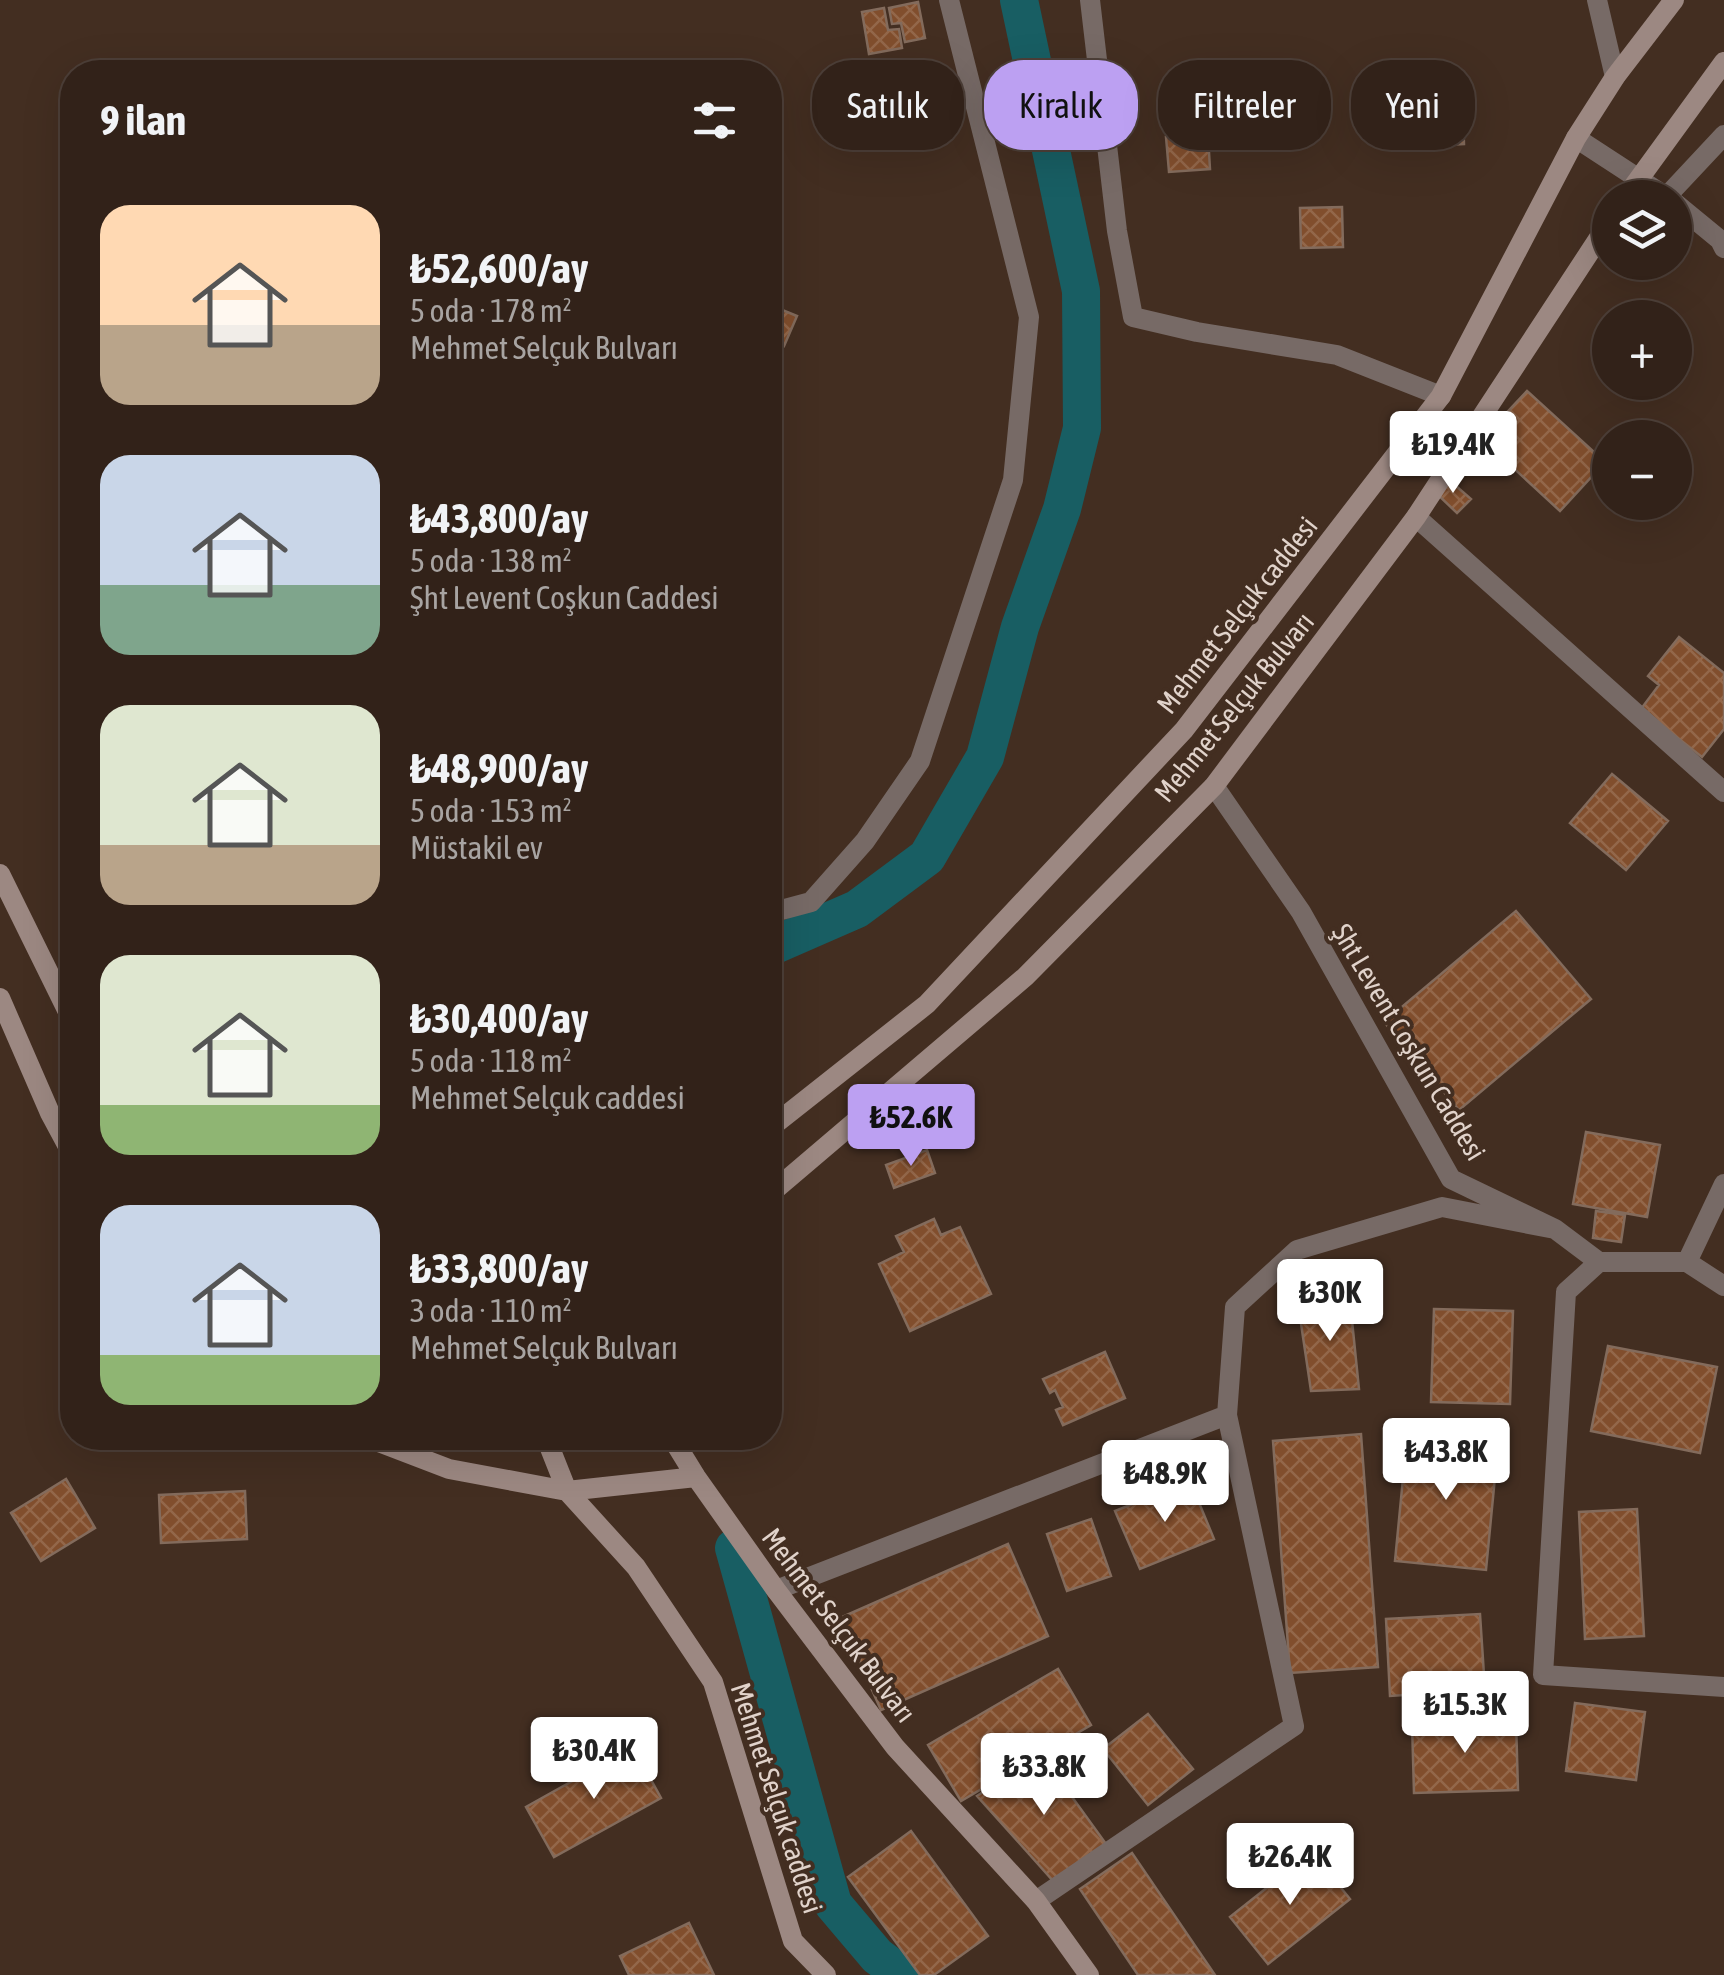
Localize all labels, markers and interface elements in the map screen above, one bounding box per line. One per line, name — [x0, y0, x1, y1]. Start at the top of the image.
chip: Satılık — [812, 60, 964, 150]
chip: Kiralık — [984, 60, 1138, 150]
chip: Filtreler — [1158, 60, 1331, 150]
chip: Yeni — [1351, 60, 1475, 150]
icon: filters — [687, 93, 742, 148]
text: 9 ilan — [100, 96, 186, 144]
map controls — [1592, 180, 1692, 520]
button: layers — [1592, 180, 1692, 280]
text: ₺52,600/ay — [410, 244, 588, 292]
icon: home — [180, 245, 300, 365]
text: 5 oda · 178 m² — [410, 292, 572, 329]
button: + — [1592, 300, 1692, 400]
text: Mehmet Selçuk Bulvarı — [410, 329, 678, 366]
pin: ₺19.4K — [1372, 411, 1534, 496]
button: − — [1592, 420, 1692, 520]
text: ₺19.4K — [1412, 425, 1494, 462]
text: ₺43,800/ay — [410, 494, 588, 542]
icon: home — [180, 495, 300, 615]
street label: Mehmet Selçuk caddesi — [1150, 510, 1324, 720]
text: 5 oda · 138 m² — [410, 542, 572, 579]
text: Şht Levent Coşkun Caddesi — [410, 579, 719, 616]
street label: Mehmet Selçuk Bulvarı — [1148, 606, 1320, 808]
text: ₺48,900/ay — [410, 744, 588, 792]
icon: home — [180, 745, 300, 865]
text: 5 oda · 153 m² — [410, 792, 572, 829]
text: Müstakil ev — [410, 829, 543, 866]
street label: Şht Levent Coşkun Caddesi — [1326, 918, 1492, 1166]
text: ₺30,400/ay — [410, 994, 588, 1042]
icon: home — [180, 995, 300, 1115]
text: 5 oda · 118 m² — [410, 1042, 572, 1079]
text: Mehmet Selçuk caddesi — [410, 1079, 685, 1116]
pin: ₺52.6K — [830, 1084, 992, 1169]
text: ₺52.6K — [870, 1098, 952, 1135]
text: ₺33,800/ay — [410, 1244, 588, 1292]
icon: home — [180, 1245, 300, 1365]
pin: ₺30K — [1271, 1259, 1389, 1344]
text: ₺30K — [1299, 1273, 1361, 1310]
text: 3 oda · 110 m² — [410, 1292, 572, 1329]
text: Mehmet Selçuk Bulvarı — [410, 1329, 678, 1366]
pin: ₺43.8K — [1365, 1418, 1527, 1503]
text: ₺43.8K — [1405, 1432, 1487, 1469]
pin: ₺48.9K — [1084, 1440, 1246, 1525]
text: ₺48.9K — [1124, 1454, 1206, 1491]
street label: Mehmet Selçuk Bulvarı — [756, 1522, 922, 1728]
pin: ₺15.3K — [1384, 1671, 1546, 1756]
street label: Mehmet Selçuk caddesi — [725, 1679, 829, 1917]
text: ₺15.3K — [1424, 1685, 1506, 1722]
pin: ₺30.4K — [513, 1717, 675, 1802]
text: ₺30.4K — [553, 1731, 635, 1768]
pin: ₺33.8K — [963, 1733, 1125, 1818]
text: ₺33.8K — [1003, 1747, 1085, 1784]
pin: ₺26.4K — [1209, 1823, 1371, 1908]
text: ₺26.4K — [1249, 1837, 1331, 1874]

